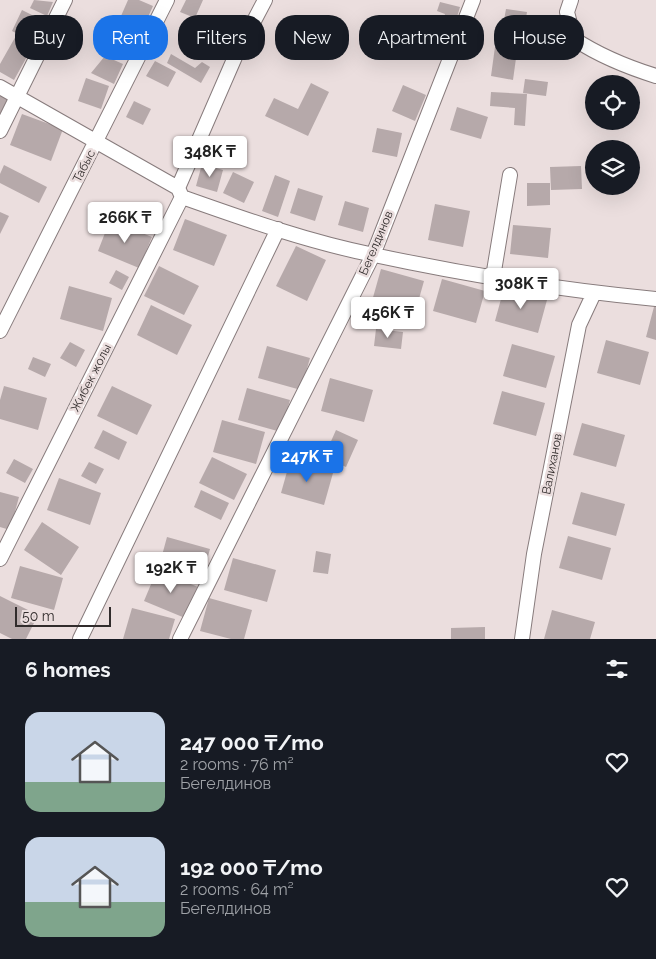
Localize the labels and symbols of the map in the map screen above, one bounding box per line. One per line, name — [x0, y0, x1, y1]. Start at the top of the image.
pin: 348K ₸ — [169, 136, 251, 178]
street label: Табыс — [70, 147, 98, 185]
pin: 266K ₸ — [84, 202, 166, 244]
street label: Бегелдинов — [356, 209, 396, 277]
pin: 308K ₸ — [480, 268, 562, 310]
pin: 456K ₸ — [347, 296, 429, 339]
street label: Жибек жолы — [68, 342, 114, 414]
street label: Валиханов — [539, 432, 565, 496]
pin: 247K ₸ — [266, 440, 348, 483]
pin: 192K ₸ — [130, 552, 212, 594]
scale bar — [15, 604, 111, 627]

